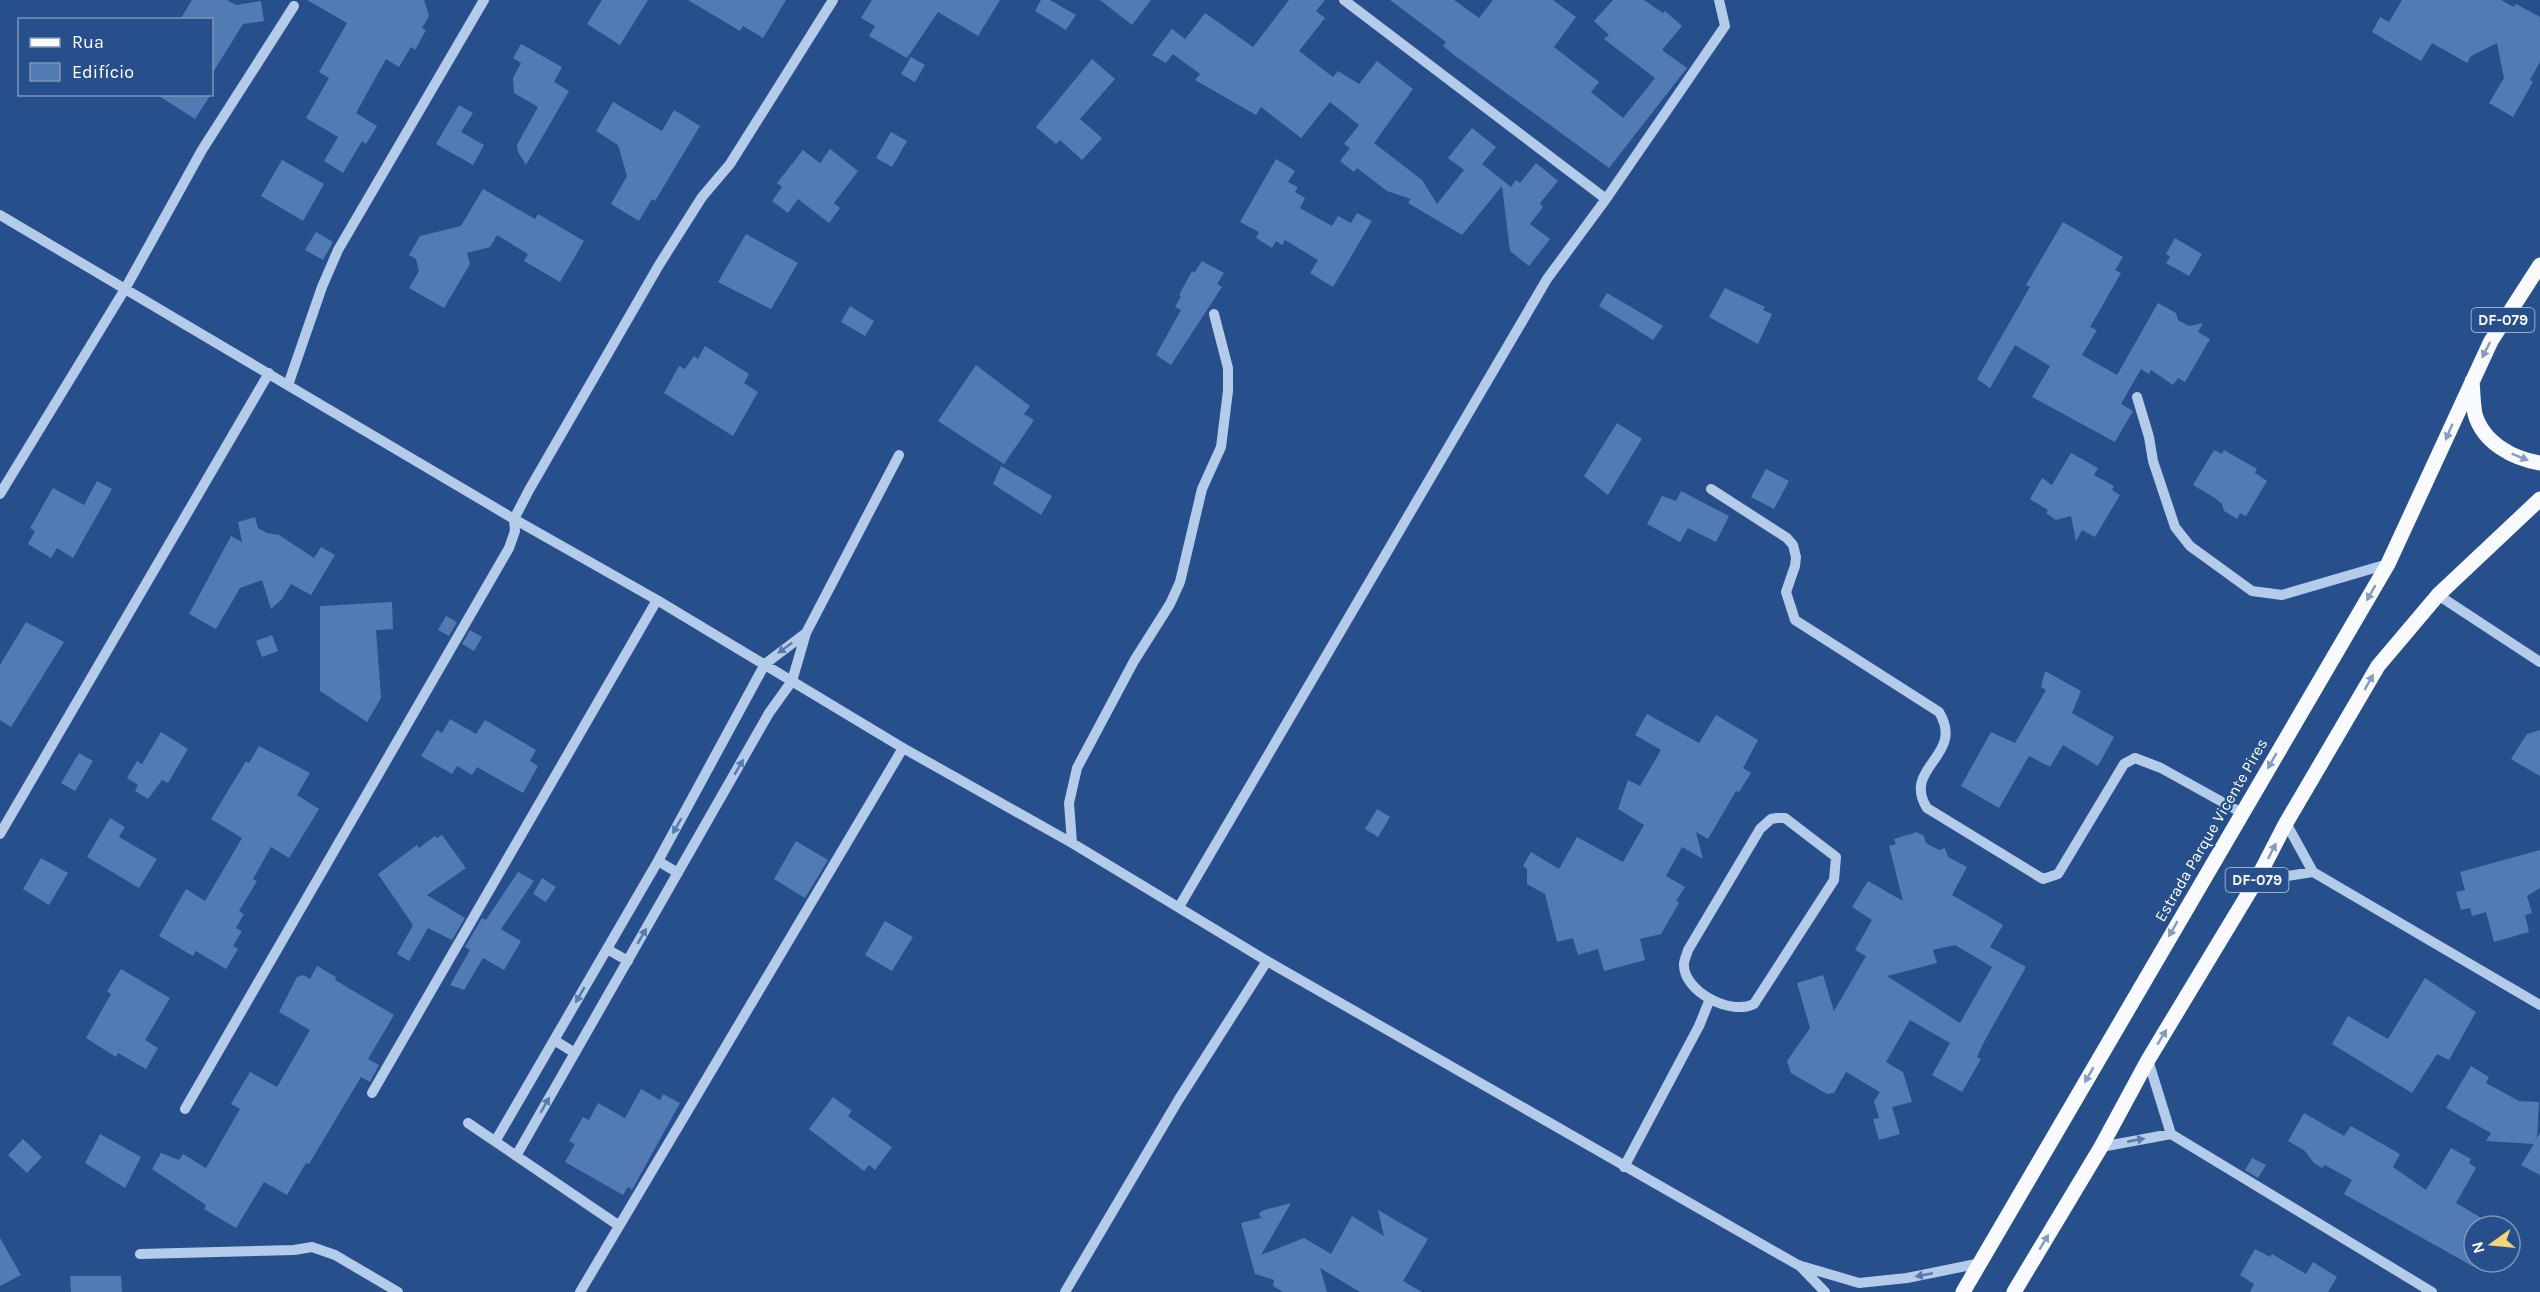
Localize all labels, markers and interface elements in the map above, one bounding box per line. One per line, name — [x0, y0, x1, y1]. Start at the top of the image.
legend — [18, 18, 213, 96]
text: Rua — [72, 31, 104, 53]
text: Edifício — [72, 61, 134, 83]
road number: DF-079 — [2472, 308, 2534, 332]
one-way arrow — [2481, 342, 2491, 359]
one-way arrow — [2444, 423, 2453, 441]
one-way arrow — [2511, 452, 2529, 462]
one-way arrow — [2365, 585, 2376, 601]
one-way arrow — [777, 641, 792, 653]
one-way arrow — [2364, 673, 2374, 690]
street label: Estrada Parque Vicente Pires — [2151, 735, 2271, 925]
one-way arrow — [2267, 753, 2277, 770]
one-way arrow — [734, 758, 744, 775]
one-way arrow — [672, 818, 682, 835]
one-way arrow — [2267, 842, 2277, 859]
road number: DF-079 — [2226, 868, 2288, 892]
one-way arrow — [2168, 921, 2178, 938]
one-way arrow — [637, 927, 647, 944]
one-way arrow — [575, 987, 585, 1004]
one-way arrow — [2157, 1028, 2167, 1045]
one-way arrow — [2084, 1067, 2094, 1084]
one-way arrow — [540, 1096, 550, 1113]
one-way arrow — [2127, 1135, 2146, 1144]
north arrow — [2462, 1214, 2522, 1274]
one-way arrow — [2038, 1234, 2049, 1250]
text: N — [2467, 1240, 2489, 1256]
one-way arrow — [1914, 1271, 1933, 1280]

